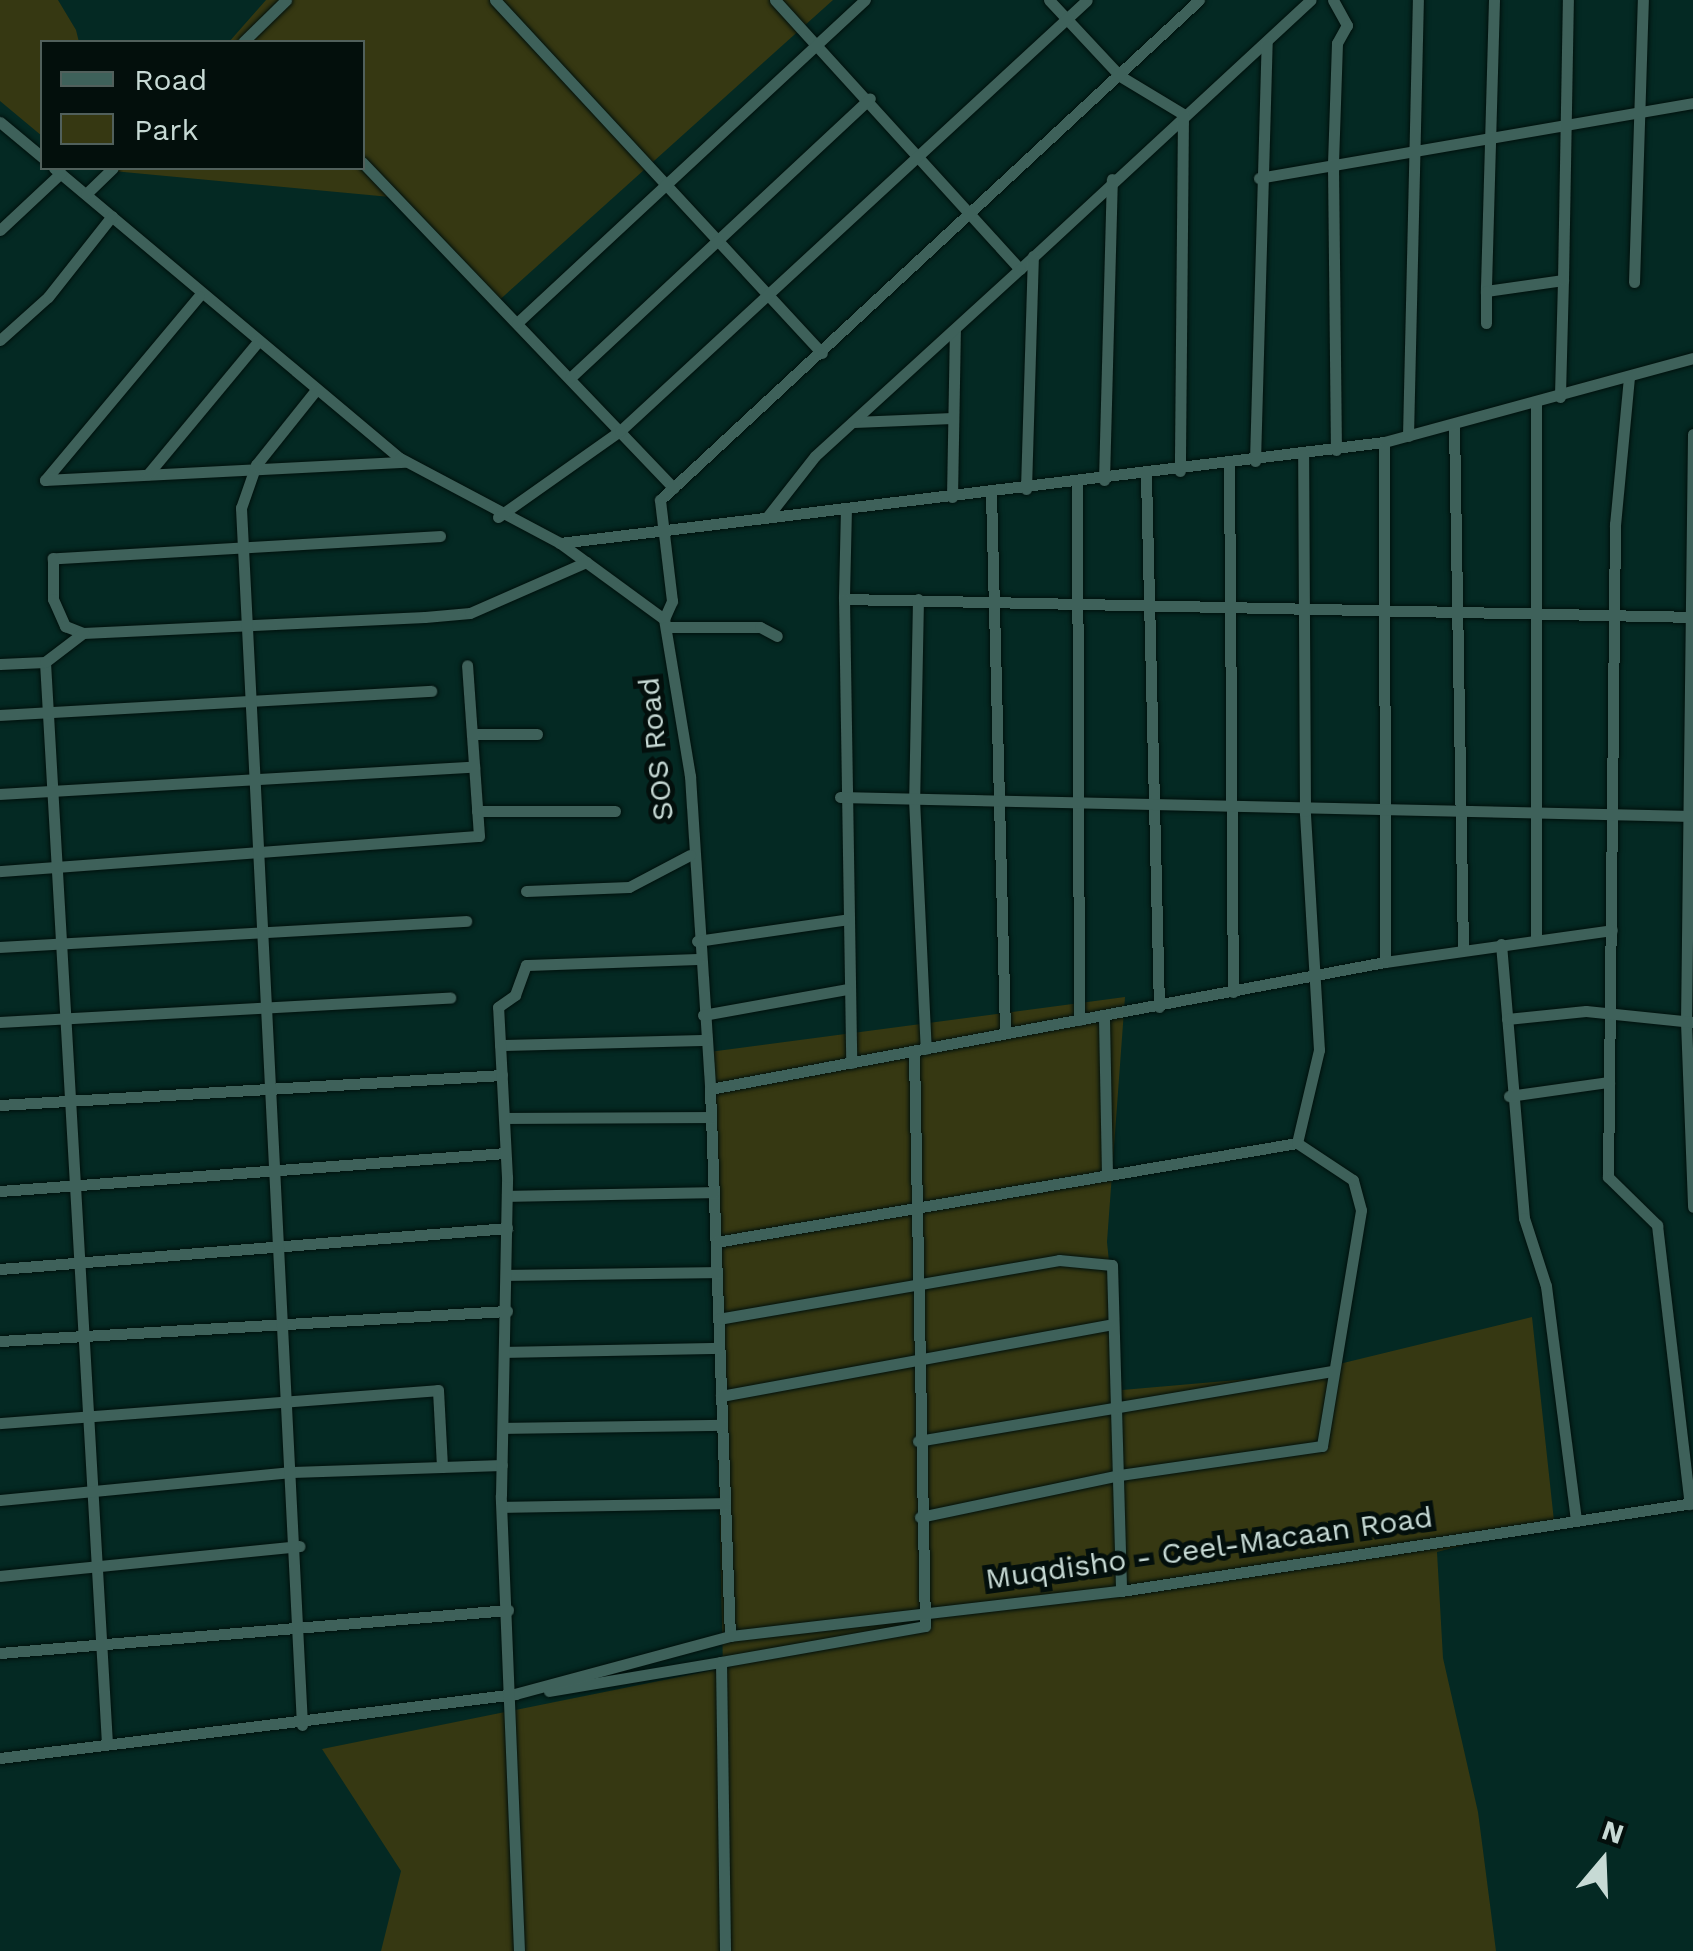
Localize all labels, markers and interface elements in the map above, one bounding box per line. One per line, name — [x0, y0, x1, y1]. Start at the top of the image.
legend — [40, 40, 365, 170]
text: Road — [134, 62, 207, 97]
text: Park — [134, 112, 199, 147]
street label: SOS Road — [631, 675, 681, 823]
street label: Muqdisho - Ceel-Macaan Road — [983, 1499, 1435, 1597]
north arrow — [1553, 1811, 1653, 1911]
text: N — [1598, 1813, 1628, 1851]

